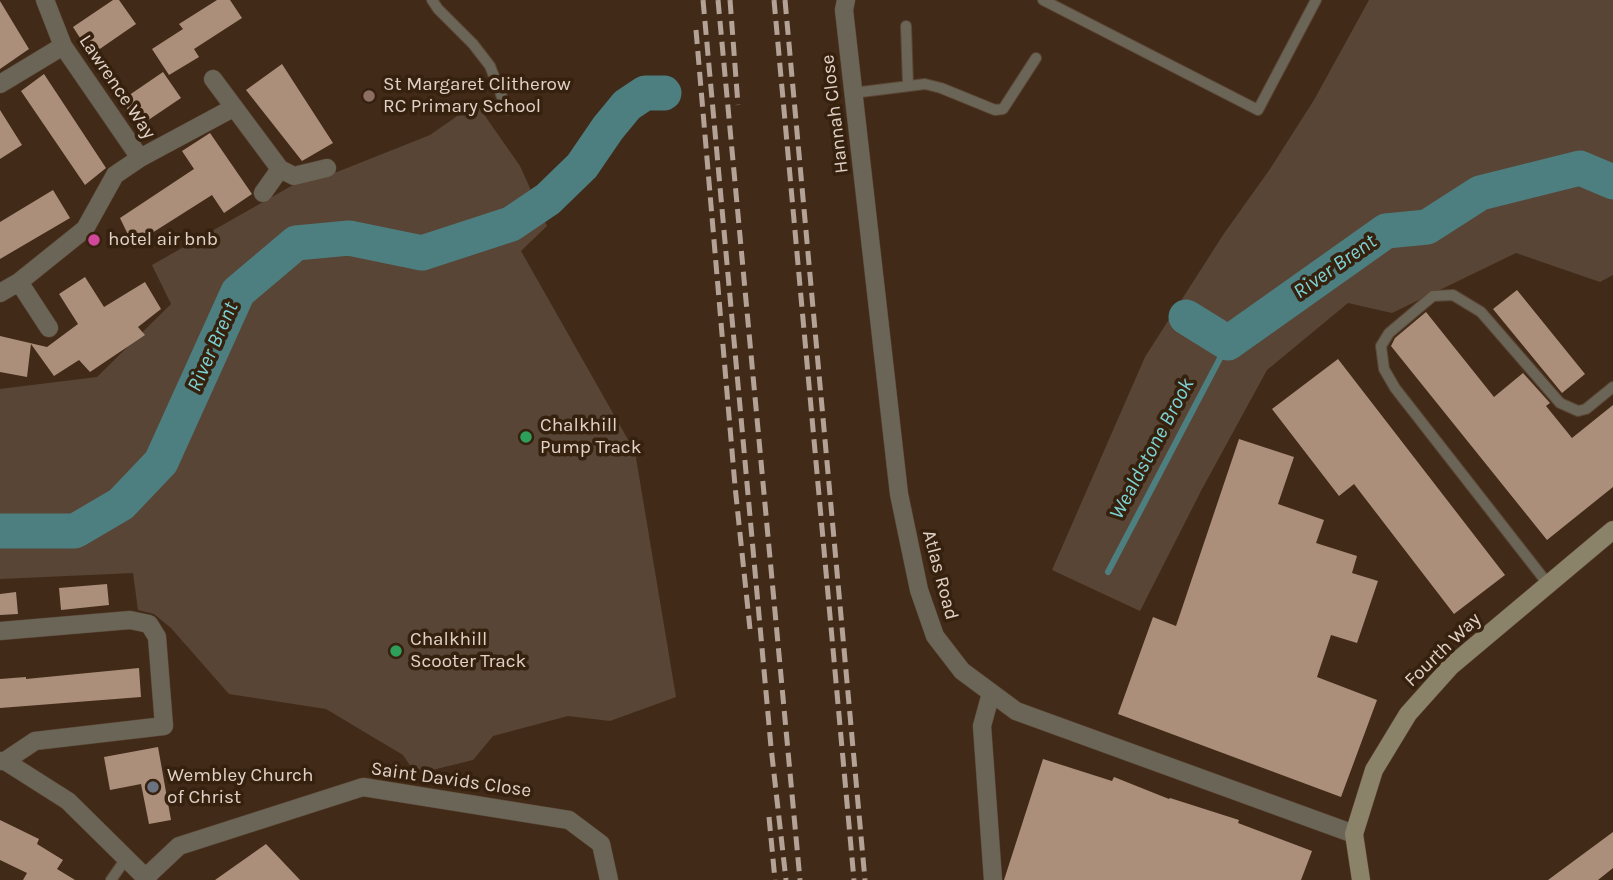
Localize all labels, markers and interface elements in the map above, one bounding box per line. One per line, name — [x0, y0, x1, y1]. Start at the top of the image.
street label: Lawrence Way — [74, 30, 160, 144]
street label: Hannah Close — [816, 53, 854, 175]
place label: St Margaret Clitherow RC Primary School — [383, 74, 571, 118]
marker: St Margaret Clitherow RC Primary School — [361, 88, 377, 104]
place label: hotel air bnb — [108, 229, 218, 251]
water label: River Brent — [1289, 229, 1381, 305]
marker: hotel air bnb — [86, 232, 102, 248]
water label: River Brent — [182, 298, 244, 396]
water label: Wealdstone Brook — [1104, 374, 1200, 524]
place label: Chalkhill Pump Track — [540, 415, 641, 459]
marker: Chalkhill Pump Track — [518, 429, 534, 445]
street label: Atlas Road — [917, 528, 963, 622]
street label: Fourth Way — [1400, 608, 1486, 692]
place label: Chalkhill Scooter Track — [410, 629, 526, 673]
marker: Chalkhill Scooter Track — [388, 643, 404, 659]
street label: Saint Davids Close — [369, 757, 533, 803]
place label: Wembley Church of Christ — [167, 765, 313, 809]
marker: Wembley Church of Christ — [145, 779, 161, 795]

